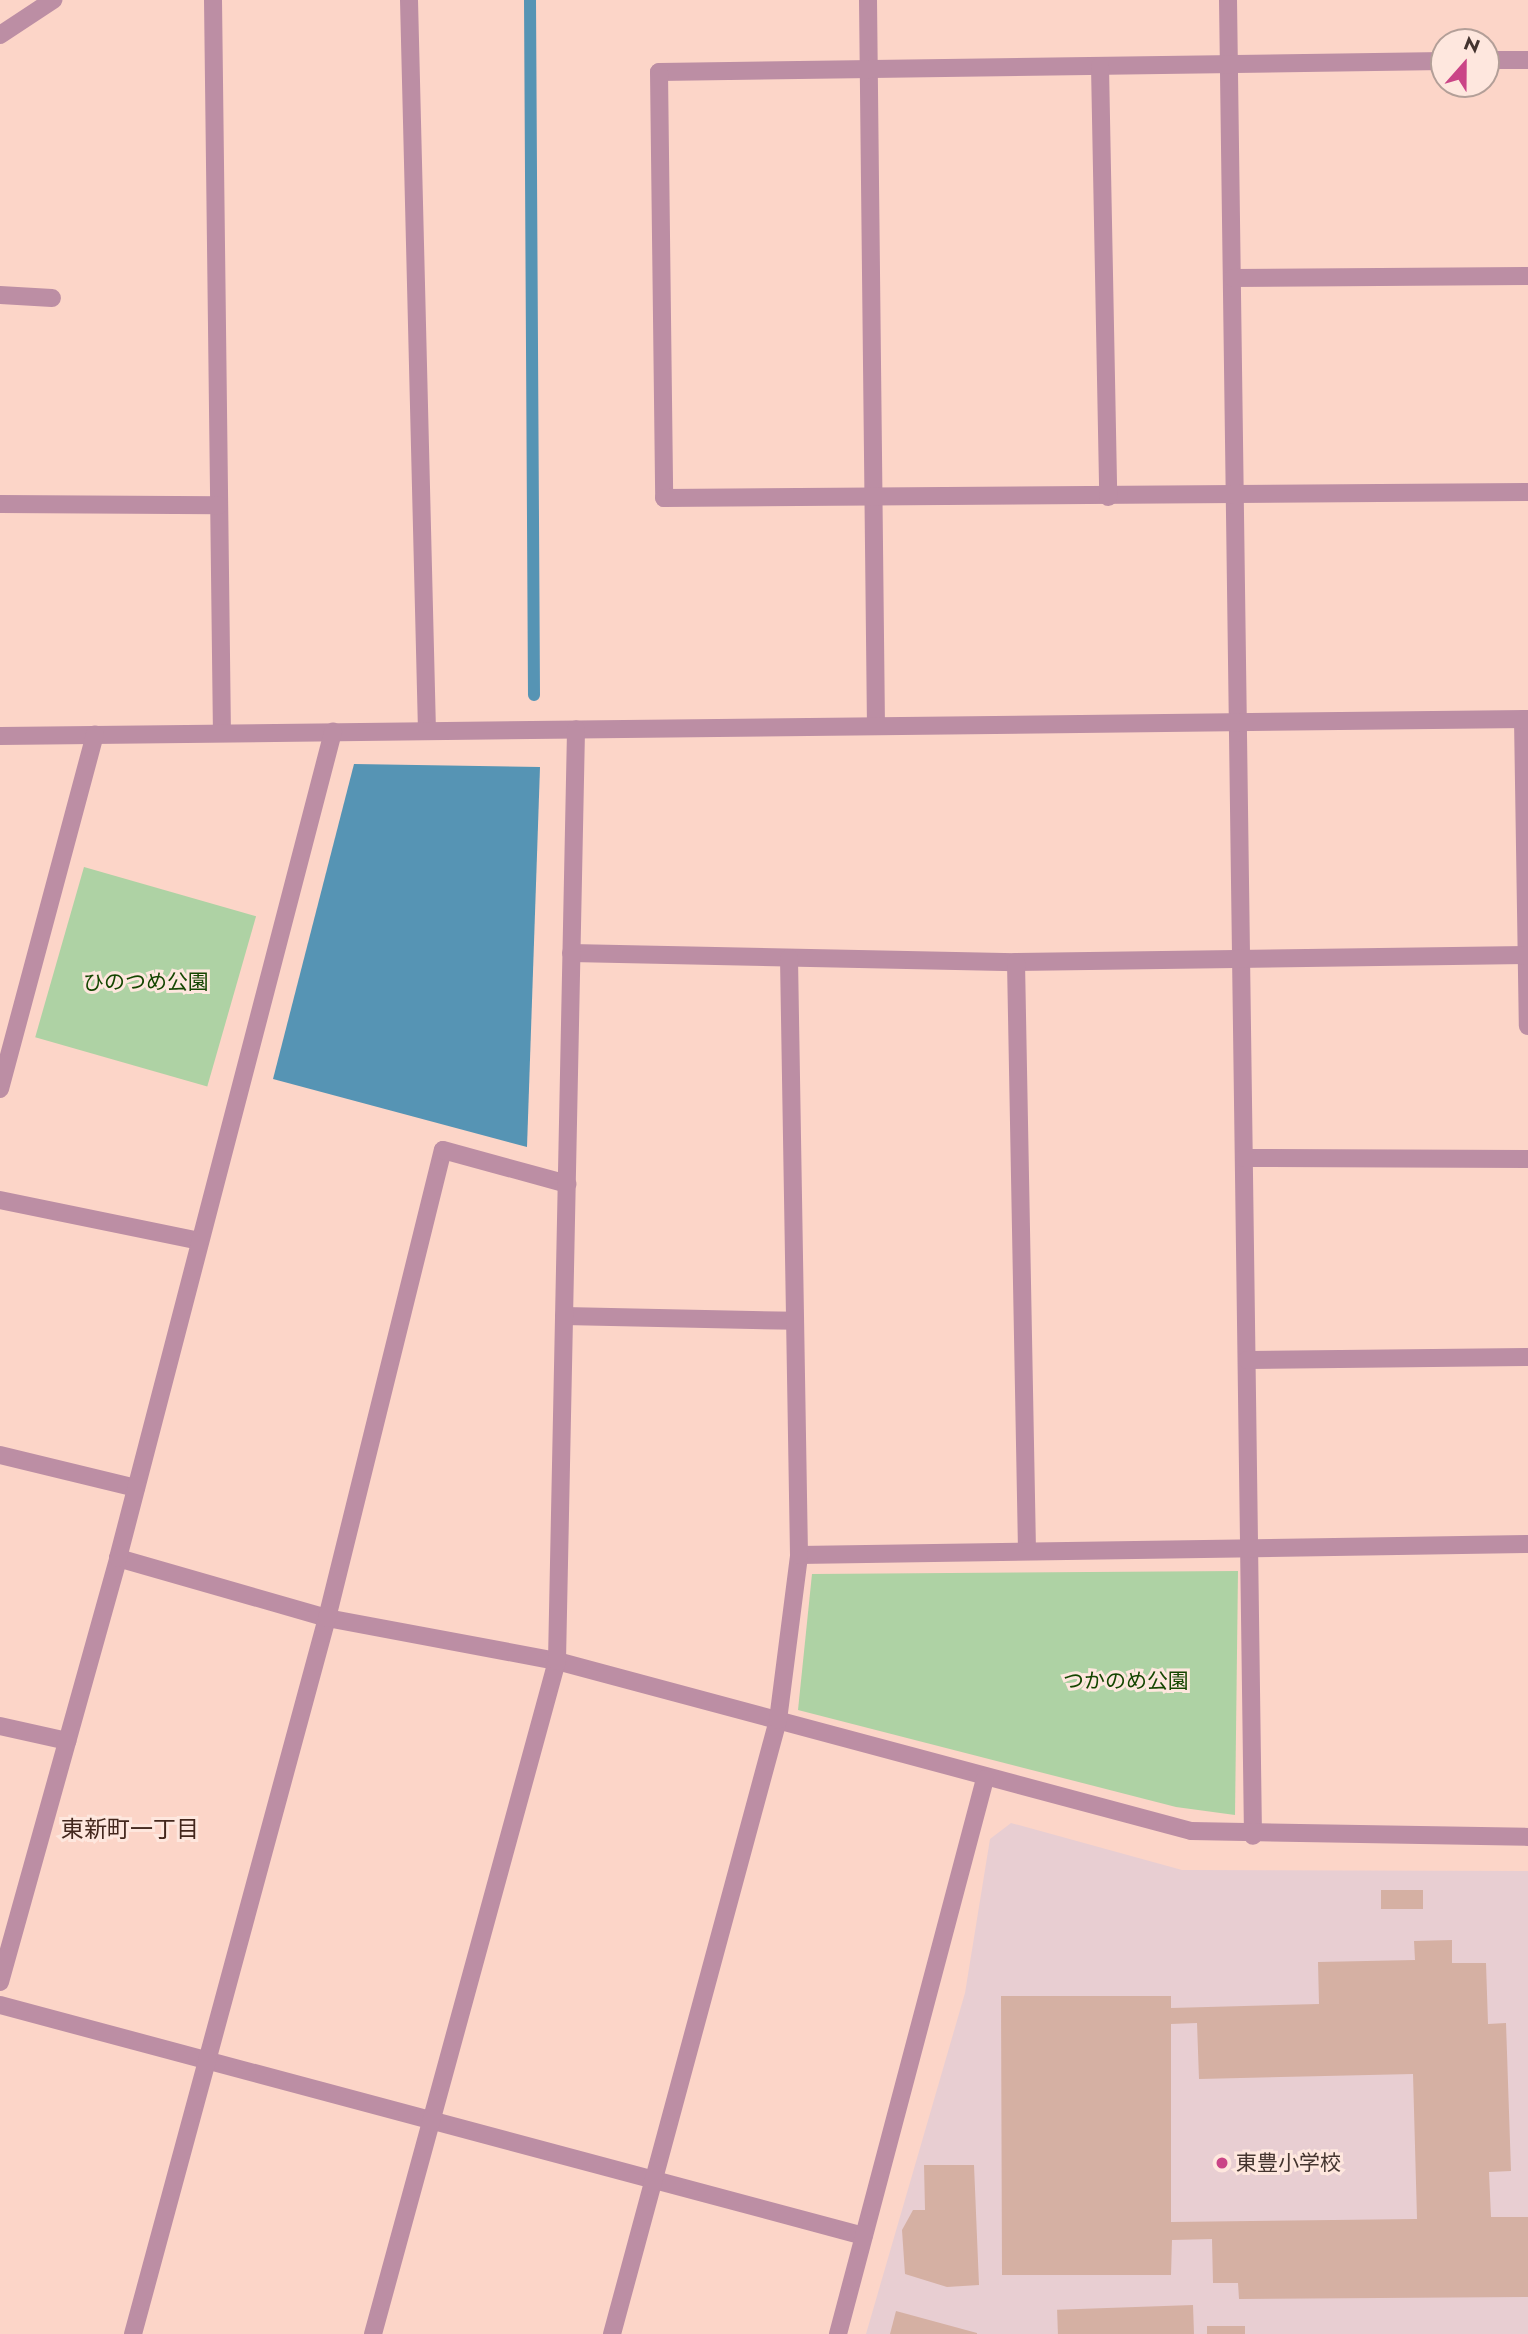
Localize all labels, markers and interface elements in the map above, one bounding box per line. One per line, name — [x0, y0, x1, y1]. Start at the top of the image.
north arrow — [1430, 28, 1500, 98]
text: N — [1460, 29, 1484, 60]
park label: ひのつめ公園 — [83, 969, 209, 995]
park label: つかのめ公園 — [1063, 1668, 1189, 1694]
district label: 東新町一丁目 — [61, 1815, 199, 1843]
place label: 東豊小学校 — [1236, 2150, 1341, 2176]
marker: 東豊小学校 — [1214, 2155, 1230, 2171]

